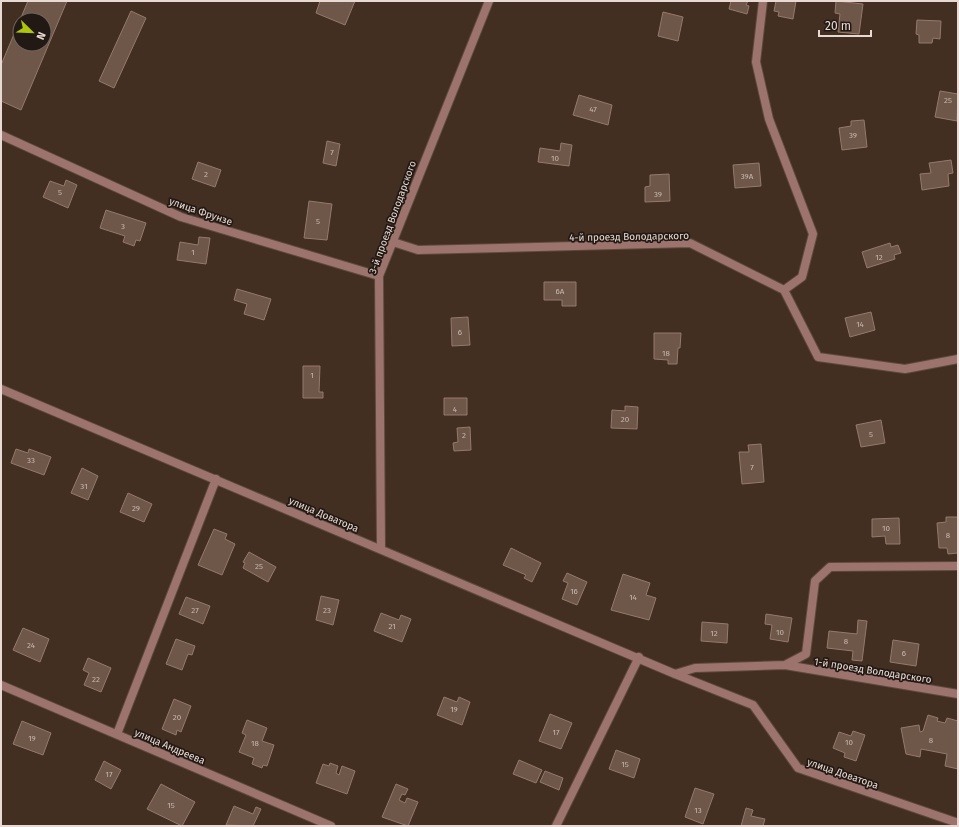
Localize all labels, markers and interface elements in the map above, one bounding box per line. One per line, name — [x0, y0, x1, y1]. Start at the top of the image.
north arrow — [12, 12, 52, 52]
scale bar — [819, 12, 871, 38]
text: 20 m — [825, 19, 851, 33]
text: N — [33, 30, 48, 42]
house number: 25 — [944, 96, 952, 105]
house number: 47 — [589, 105, 597, 114]
house number: 39 — [849, 131, 857, 140]
house number: 7 — [330, 148, 334, 157]
house number: 10 — [551, 154, 559, 163]
street label: 3-й проезд Володарского — [367, 159, 419, 276]
house number: 2 — [204, 170, 208, 179]
house number: 39А — [741, 172, 754, 181]
house number: 5 — [58, 188, 62, 197]
house number: 39 — [654, 190, 662, 199]
street label: улица Фрунзе — [168, 196, 234, 228]
house number: 5 — [316, 217, 320, 226]
house number: 3 — [121, 222, 125, 231]
street label: 4-й проезд Володарского — [569, 230, 689, 244]
house number: 1 — [191, 248, 195, 257]
house number: 12 — [875, 253, 883, 262]
house number: 6А — [556, 287, 565, 296]
house number: 14 — [856, 320, 865, 329]
house number: 6 — [458, 328, 462, 337]
house number: 18 — [662, 349, 671, 358]
house number: 1 — [310, 371, 314, 380]
house number: 4 — [453, 405, 458, 414]
house number: 20 — [621, 415, 630, 424]
house number: 5 — [869, 430, 873, 439]
house number: 2 — [462, 431, 466, 440]
house number: 33 — [27, 456, 35, 465]
house number: 7 — [750, 463, 754, 472]
house number: 31 — [80, 482, 88, 491]
street label: улица Доватора — [287, 495, 360, 535]
house number: 29 — [132, 504, 140, 513]
house number: 10 — [882, 524, 890, 533]
house number: 8 — [946, 531, 951, 540]
house number: 25 — [255, 562, 263, 571]
house number: 16 — [570, 587, 578, 596]
house number: 14 — [629, 593, 638, 602]
house number: 27 — [191, 606, 199, 615]
house number: 23 — [323, 606, 331, 615]
house number: 21 — [388, 622, 396, 631]
house number: 10 — [776, 628, 784, 637]
house number: 12 — [710, 629, 718, 638]
house number: 8 — [844, 637, 849, 646]
house number: 24 — [27, 641, 36, 650]
house number: 6 — [902, 649, 906, 658]
street label: 1-й проезд Володарского — [813, 656, 933, 686]
house number: 22 — [92, 675, 100, 684]
house number: 19 — [450, 705, 458, 714]
house number: 20 — [173, 713, 182, 722]
street label: улица Андреева — [132, 727, 207, 767]
house number: 17 — [552, 728, 560, 737]
house number: 19 — [28, 734, 36, 743]
house number: 8 — [929, 736, 934, 745]
house number: 10 — [845, 738, 853, 747]
house number: 18 — [251, 739, 260, 748]
street label: улица Доватора — [805, 756, 880, 792]
house number: 15 — [621, 760, 629, 769]
house number: 17 — [105, 770, 113, 779]
house number: 15 — [167, 801, 175, 810]
house number: 13 — [694, 806, 702, 815]

